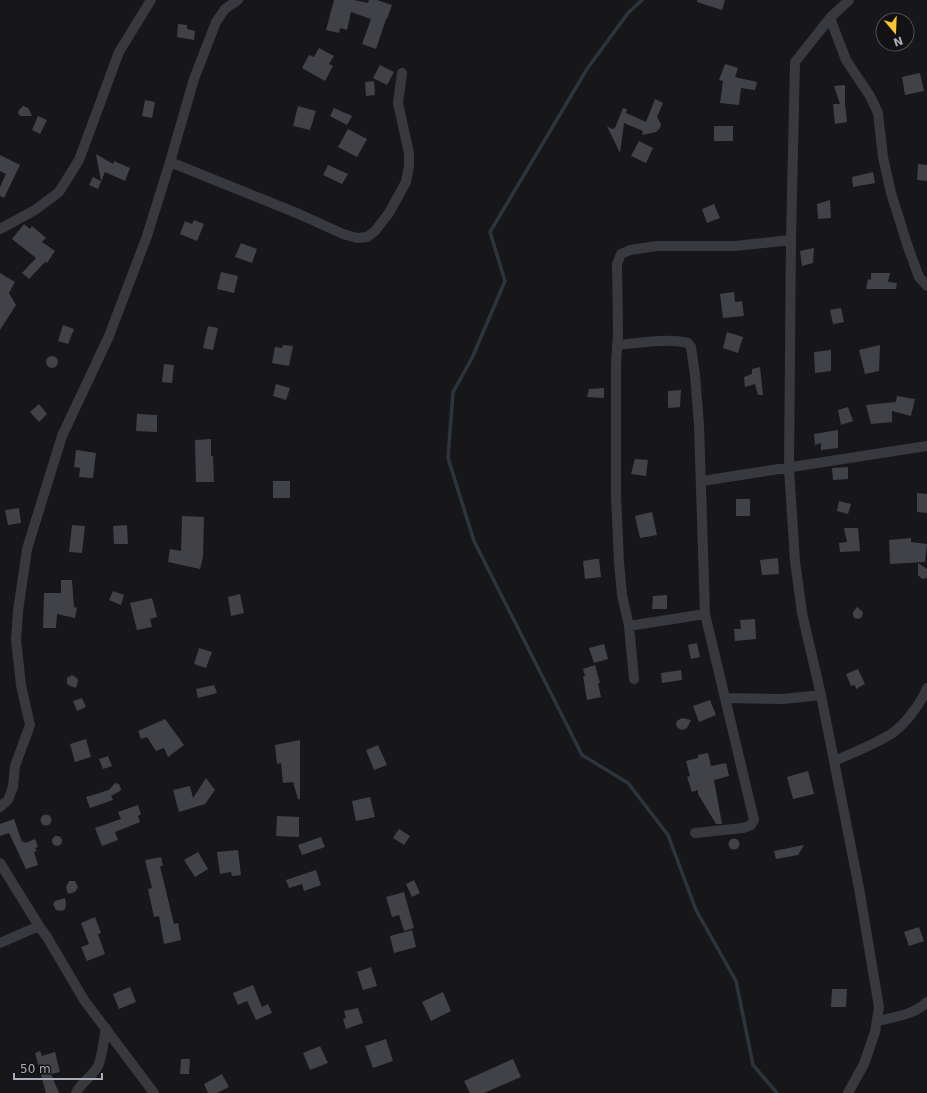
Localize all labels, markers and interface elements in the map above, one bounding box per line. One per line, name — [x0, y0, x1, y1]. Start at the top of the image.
north arrow — [875, 12, 915, 52]
text: N — [892, 33, 905, 49]
scale bar — [14, 1055, 102, 1081]
text: 50 m — [20, 1062, 51, 1076]

